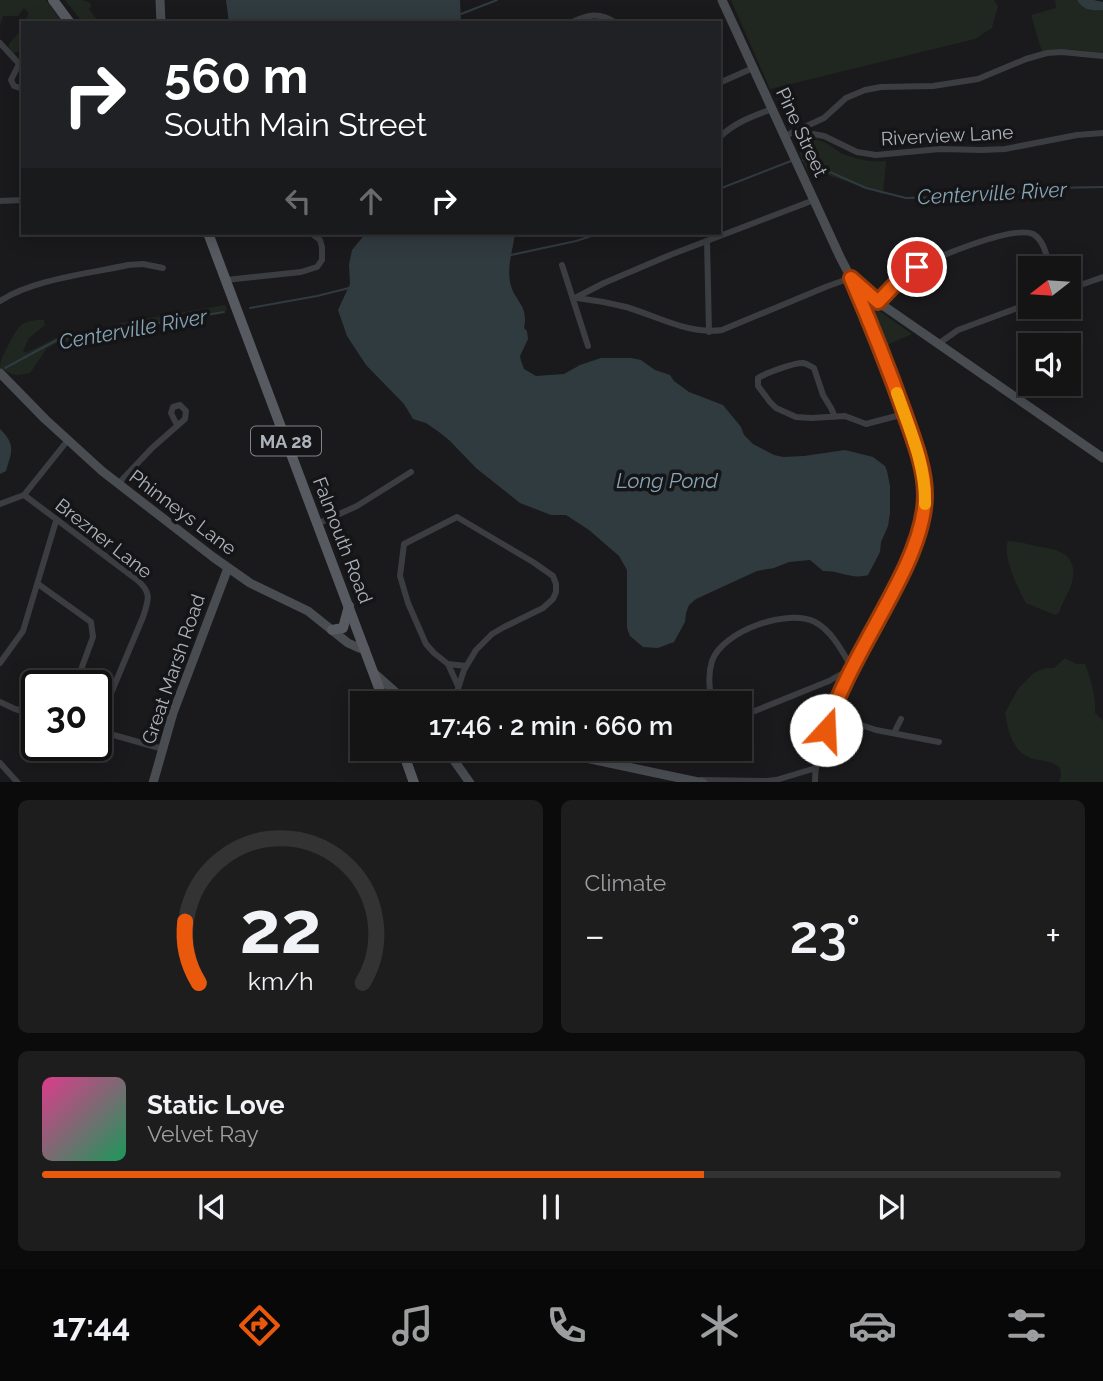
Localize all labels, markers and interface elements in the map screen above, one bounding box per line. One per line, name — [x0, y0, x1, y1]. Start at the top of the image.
text: 560 m — [164, 47, 308, 104]
icon: right — [49, 49, 140, 140]
street label: Pine Street — [772, 84, 832, 181]
text: South Main Street — [164, 106, 427, 143]
street label: Riverview Lane — [880, 121, 1014, 149]
water label: Centerville River — [916, 177, 1068, 209]
icon: left — [279, 182, 317, 220]
icon: ahead — [352, 182, 390, 220]
icon: right — [425, 182, 463, 220]
pin — [887, 237, 947, 297]
icon: arrive — [898, 248, 936, 286]
north arrow — [1018, 256, 1082, 318]
map controls — [1018, 256, 1081, 396]
water label: Centerville River — [57, 304, 210, 354]
button: sound — [1018, 333, 1081, 396]
road number: MA 28 — [251, 426, 321, 456]
street label: Phinneys Lane — [125, 465, 241, 559]
water label: Long Pond — [616, 468, 718, 493]
street label: Falmouth Road — [309, 474, 377, 606]
street label: Brezner Lane — [51, 494, 157, 582]
street label: Great Marsh Road — [137, 591, 209, 747]
speed limit sign: 30 — [21, 670, 112, 761]
position arrow — [789, 693, 863, 767]
text: 17:46 · 2 min · 660 m — [429, 711, 673, 741]
text: Climate — [585, 869, 666, 896]
text: 22 — [239, 885, 321, 970]
text: 23° — [790, 904, 860, 965]
text: − — [585, 913, 605, 958]
text: + — [1045, 913, 1061, 958]
text: km/h — [247, 965, 313, 995]
text: Static Love — [147, 1090, 285, 1120]
text: Velvet Ray — [147, 1120, 259, 1147]
icon: previous — [193, 1188, 231, 1226]
icon: pause — [532, 1188, 570, 1226]
icon: next — [872, 1188, 910, 1226]
icon: directions — [235, 1301, 284, 1350]
icon: music — [388, 1301, 437, 1350]
icon: phone — [542, 1301, 591, 1350]
icon: climate — [695, 1301, 744, 1350]
icon: car — [848, 1301, 897, 1350]
icon: filters — [1002, 1301, 1051, 1350]
text: 17:44 — [52, 1307, 130, 1344]

